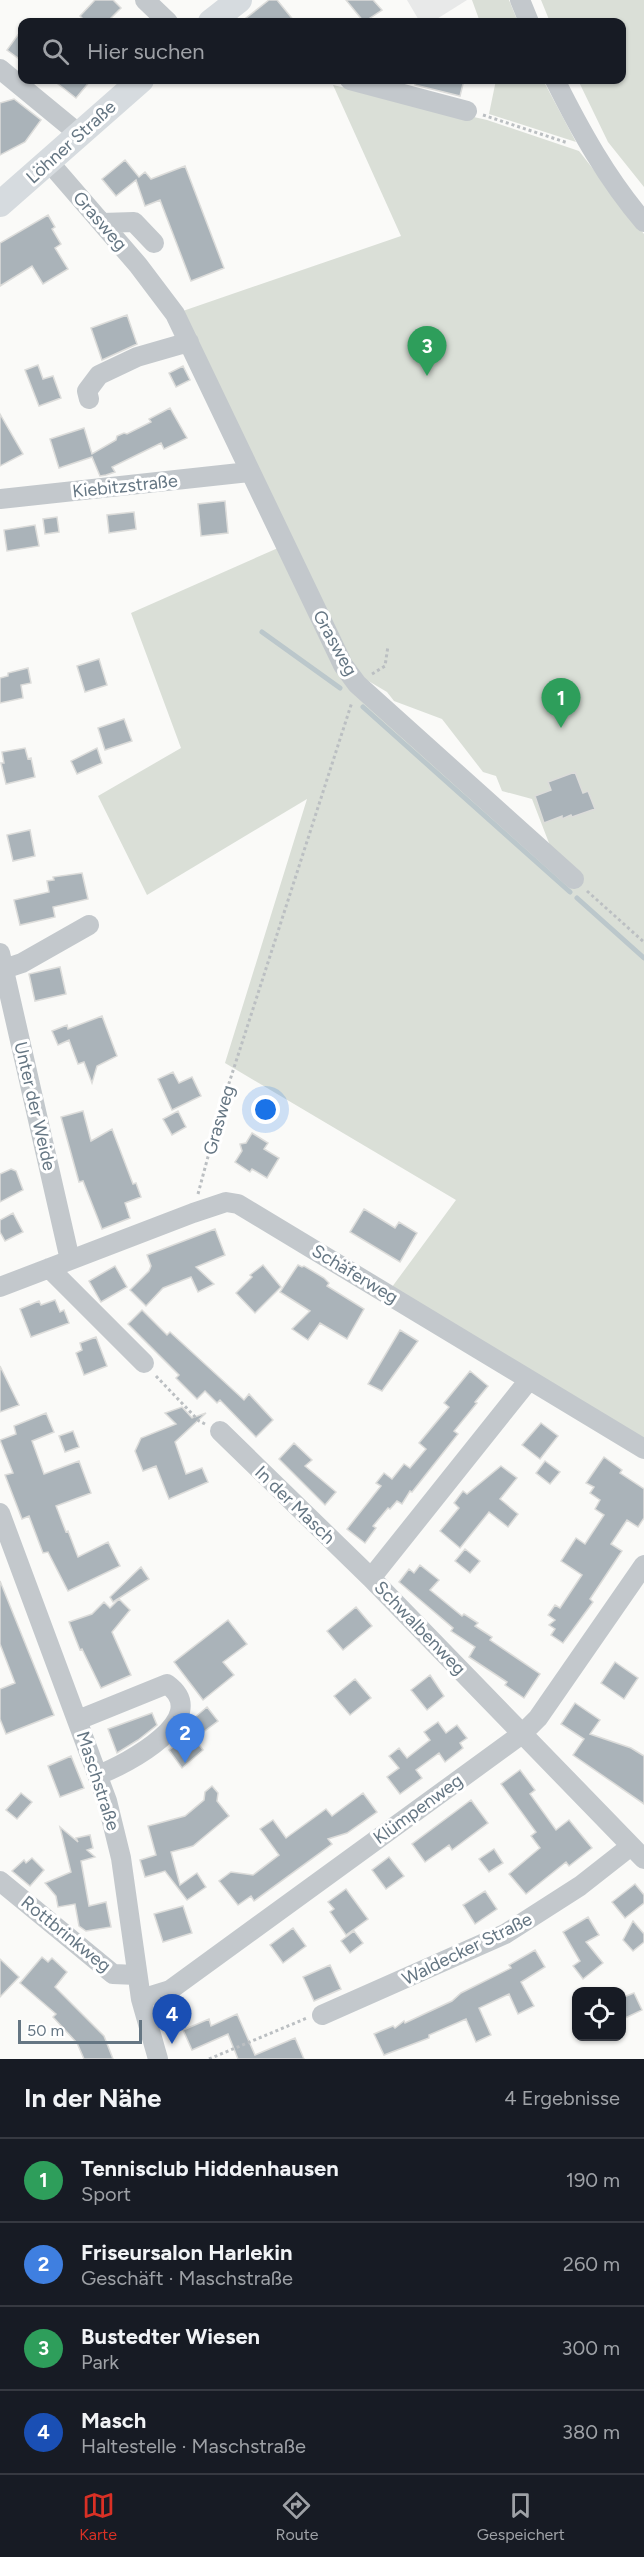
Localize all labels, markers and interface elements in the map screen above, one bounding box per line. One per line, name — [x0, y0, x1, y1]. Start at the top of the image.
search box — [18, 18, 626, 84]
icon: search — [39, 35, 72, 68]
text: Hier suchen — [87, 38, 205, 65]
street label: Löhner Straße — [22, 96, 121, 188]
street label: Grasweg — [68, 187, 132, 255]
pin: 3 — [408, 326, 446, 376]
street label: Kiebitzstraße — [71, 470, 179, 502]
street label: Grasweg — [308, 606, 362, 680]
pin: 1 — [542, 678, 580, 728]
street label: Unter der Weide — [9, 1039, 61, 1173]
street label: Grasweg — [199, 1083, 239, 1157]
your location — [251, 1095, 280, 1124]
street label: Schäferweg — [308, 1240, 402, 1308]
street label: In der Masch — [250, 1461, 340, 1549]
street label: Schwalbenweg — [370, 1576, 470, 1680]
pin: 2 — [166, 1714, 204, 1763]
street label: Maschstraße — [72, 1729, 124, 1834]
street label: Klümpenweg — [369, 1769, 467, 1849]
street label: Rottbrinkweg — [17, 1891, 115, 1977]
street label: Waldecker Straße — [398, 1908, 536, 1990]
map controls — [572, 1987, 626, 2041]
button: locate — [572, 1987, 626, 2041]
pin: 4 — [152, 1994, 192, 2044]
scale bar — [18, 2017, 142, 2044]
text: 50 m — [27, 2021, 64, 2040]
text: In der Nähe — [24, 2082, 161, 2114]
text: 4 Ergebnisse — [504, 2086, 620, 2110]
text: Tennisclub Hiddenhausen — [81, 2155, 339, 2182]
text: 1 — [39, 2168, 48, 2192]
text: 190 m — [566, 2168, 620, 2192]
text: Sport — [81, 2182, 131, 2206]
text: Friseursalon Harlekin — [81, 2239, 293, 2266]
text: 2 — [38, 2252, 49, 2276]
text: 260 m — [563, 2252, 620, 2276]
text: Geschäft · Maschstraße — [81, 2266, 293, 2290]
text: Bustedter Wiesen — [81, 2323, 260, 2350]
text: 3 — [38, 2336, 49, 2360]
text: 300 m — [562, 2336, 620, 2360]
text: Park — [81, 2350, 119, 2374]
text: Masch — [81, 2407, 146, 2434]
text: 4 — [37, 2420, 50, 2444]
text: 380 m — [562, 2420, 620, 2444]
text: Haltestelle · Maschstraße — [81, 2434, 306, 2458]
tab: Karte — [79, 2489, 117, 2544]
tab: Route — [275, 2489, 318, 2544]
tab: Gespeichert — [477, 2489, 565, 2544]

